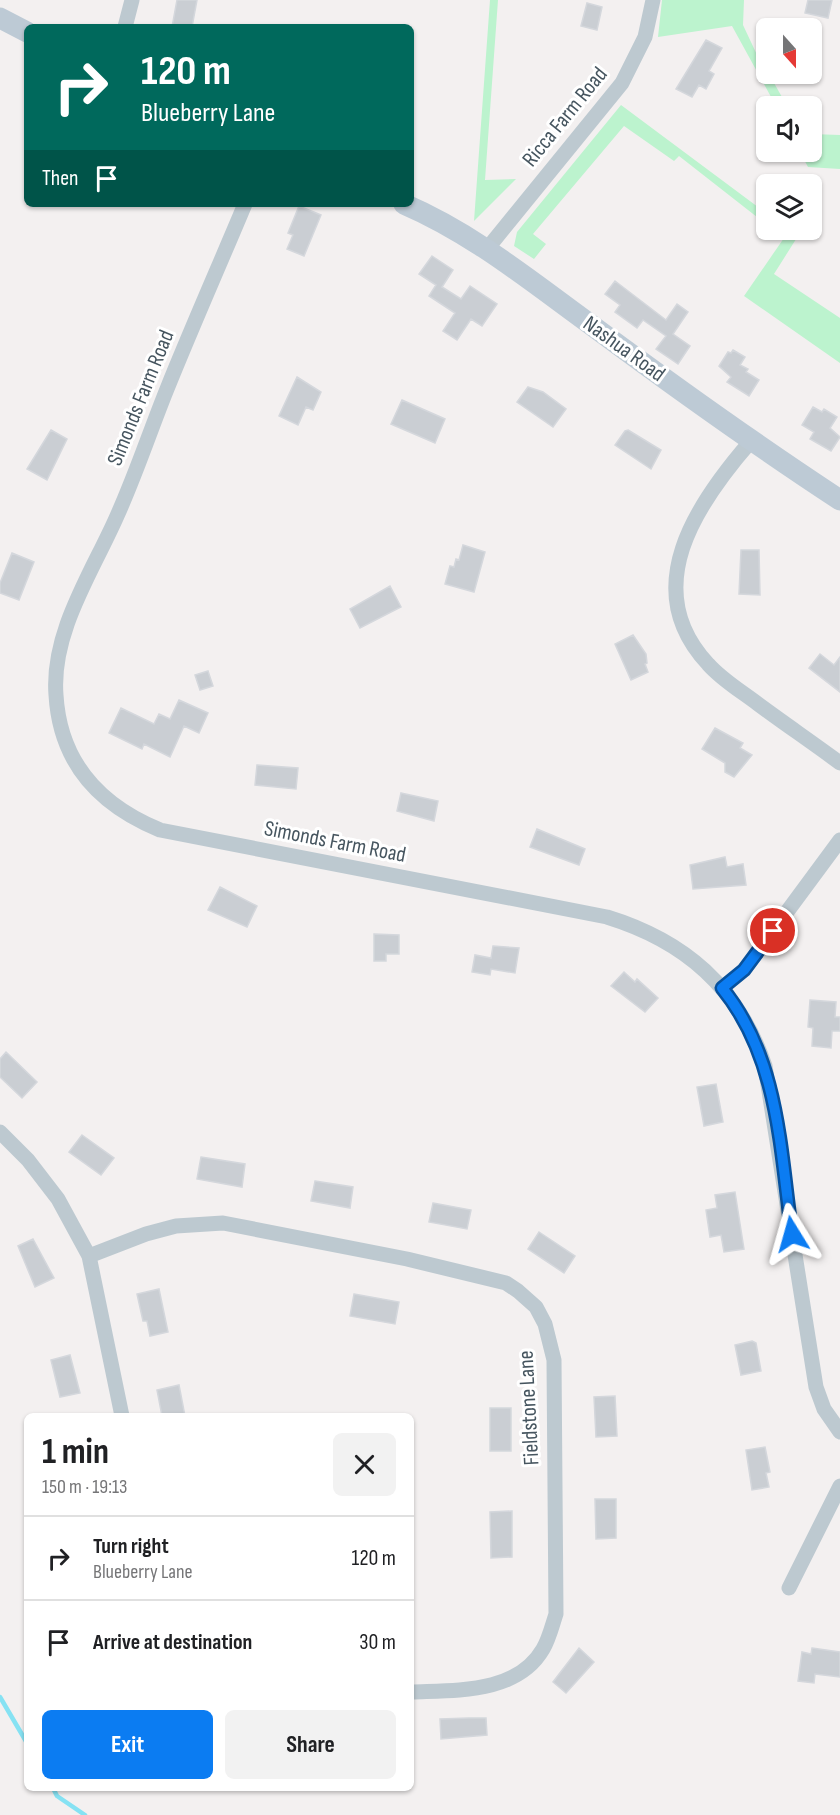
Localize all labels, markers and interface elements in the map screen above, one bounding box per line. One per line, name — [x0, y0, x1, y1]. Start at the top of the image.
north arrow — [756, 18, 822, 84]
map controls — [756, 18, 822, 240]
text: 120 m — [141, 46, 231, 97]
icon: right — [42, 48, 120, 126]
street label: Ricca Farm Road — [517, 62, 613, 172]
button: sound — [756, 96, 822, 162]
text: Blueberry Lane — [141, 97, 275, 129]
icon: arrive — [90, 162, 123, 195]
text: Then — [42, 165, 78, 192]
button: layers — [756, 174, 822, 240]
street label: Nashua Road — [578, 310, 670, 388]
street label: Simonds Farm Road — [102, 326, 180, 470]
street label: Simonds Farm Road — [262, 815, 408, 869]
pin — [747, 905, 798, 956]
icon: arrive — [756, 914, 789, 947]
position arrow — [760, 1202, 824, 1266]
street label: Fieldstone Lane — [513, 1350, 545, 1466]
text: 1 min — [42, 1431, 109, 1474]
button: close — [333, 1433, 396, 1496]
text: 150 m · 19:13 — [42, 1475, 127, 1499]
text: Turn right — [93, 1533, 169, 1560]
icon: right — [42, 1542, 75, 1575]
text: 120 m — [352, 1545, 396, 1572]
text: Blueberry Lane — [93, 1560, 193, 1584]
icon: arrive — [42, 1626, 75, 1659]
text: Arrive at destination — [93, 1629, 252, 1656]
text: 30 m — [359, 1629, 396, 1656]
button: Exit — [42, 1710, 213, 1779]
button: Share — [225, 1710, 396, 1779]

